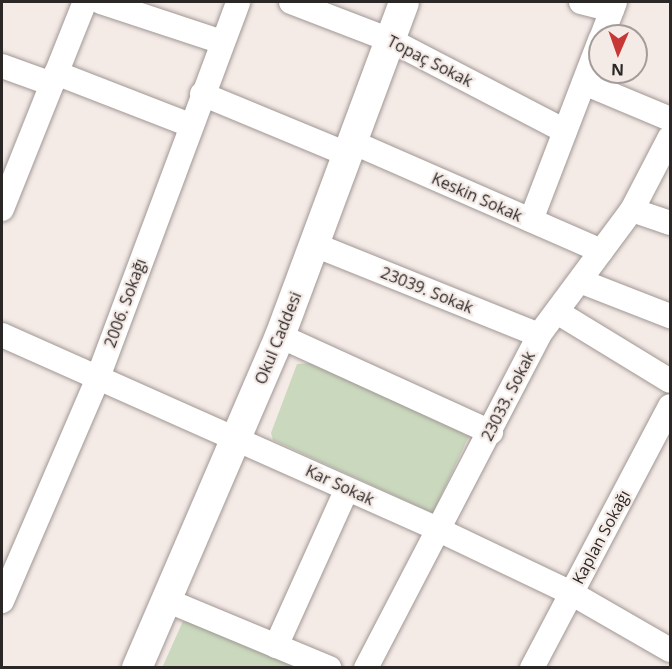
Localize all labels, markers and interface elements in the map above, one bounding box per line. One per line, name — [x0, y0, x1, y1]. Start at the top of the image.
north arrow — [588, 24, 648, 84]
street label: Topaç Sokak — [384, 31, 476, 91]
text: N — [611, 59, 624, 81]
street label: Keskin Sokak — [429, 169, 525, 225]
street label: 2006. Sokağı — [100, 256, 150, 350]
street label: 23039. Sokak — [378, 263, 476, 317]
street label: Okul Caddesi — [251, 289, 305, 387]
street label: 23033. Sokak — [477, 348, 539, 444]
street label: Kar Sokak — [303, 461, 377, 509]
street label: Kaplan Sokağı — [568, 487, 634, 587]

